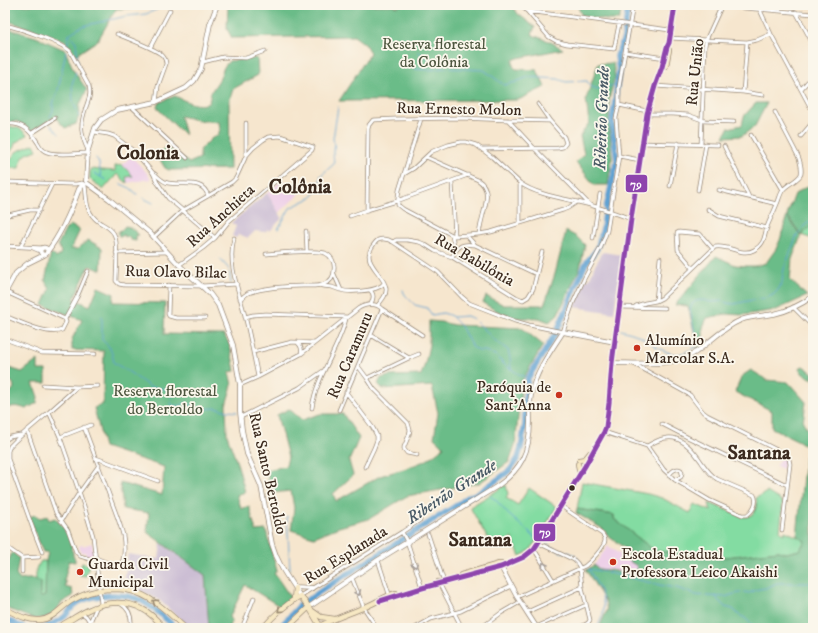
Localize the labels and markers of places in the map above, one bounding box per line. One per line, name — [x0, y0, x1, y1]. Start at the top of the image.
place label: Alumínio Marcolar S.A. — [645, 330, 735, 368]
marker: Alumínio Marcolar S.A. — [632, 343, 642, 353]
place label: Paróquia de Sant'Anna — [477, 377, 551, 415]
marker: Paróquia de Sant'Anna — [554, 390, 564, 400]
unlabelled marker — [567, 483, 577, 493]
place label: Escola Estadual Professora Leico Akaishi — [621, 544, 778, 582]
place label: Guarda Civil Municipal — [88, 554, 169, 592]
marker: Escola Estadual Professora Leico Akaishi — [608, 557, 618, 567]
marker: Guarda Civil Municipal — [75, 567, 85, 577]

